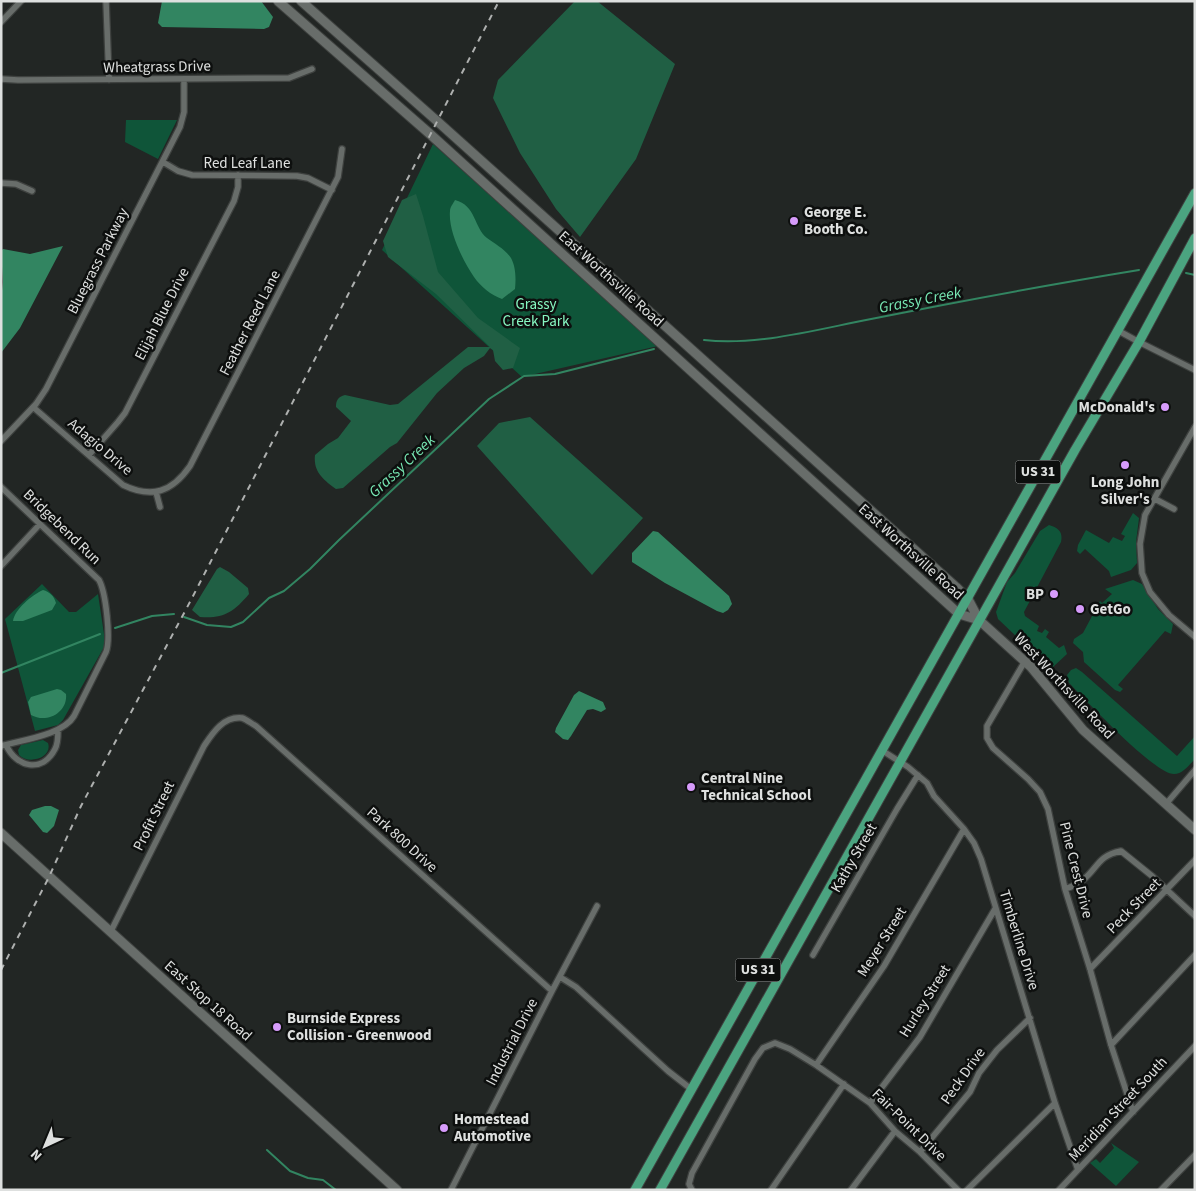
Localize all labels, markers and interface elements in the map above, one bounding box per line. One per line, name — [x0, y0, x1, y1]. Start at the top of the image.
street label: Wheatgrass Drive — [103, 56, 211, 78]
street label: Red Leaf Lane — [204, 153, 290, 174]
place label: George E. Booth Co. — [804, 202, 868, 240]
street label: Bluegrass Parkway — [62, 204, 134, 318]
marker: George E. Booth Co. — [788, 215, 800, 227]
street label: East Worthsville Road — [554, 226, 668, 332]
street label: Elijah Blue Drive — [130, 264, 194, 364]
street label: Feather Reed Lane — [214, 267, 286, 379]
water label: Grassy Creek — [877, 281, 963, 319]
park label: Grassy Creek Park — [503, 294, 570, 332]
place label: McDonald's — [1078, 397, 1155, 418]
marker: McDonald's — [1159, 401, 1171, 413]
street label: Adagio Drive — [63, 414, 137, 480]
water label: Grassy Creek — [364, 429, 440, 503]
marker: Long John Silver's — [1119, 459, 1131, 471]
road number: US 31 — [1016, 461, 1060, 484]
place label: Long John Silver's — [1091, 472, 1159, 510]
street label: Bridgebend Run — [18, 484, 106, 570]
street label: East Worthsville Road — [854, 499, 968, 605]
place label: BP — [1026, 584, 1044, 605]
marker: BP — [1048, 588, 1060, 600]
place label: GetGo — [1090, 599, 1131, 620]
marker: GetGo — [1074, 603, 1086, 615]
street label: West Worthsville Road — [1009, 628, 1119, 744]
place label: Central Nine Technical School — [701, 768, 812, 806]
street label: Profit Street — [128, 778, 180, 854]
marker: Central Nine Technical School — [685, 781, 697, 793]
street label: Park 800 Drive — [362, 802, 442, 878]
street label: Kathy Street — [826, 819, 882, 897]
street label: Pine Crest Drive — [1054, 820, 1098, 920]
street label: Peck Street — [1102, 873, 1166, 939]
street label: Timberline Drive — [994, 887, 1044, 993]
street label: Meyer Street — [852, 903, 912, 981]
street label: East Stop 18 Road — [160, 956, 256, 1046]
road number: US 31 — [736, 958, 780, 982]
street label: Hurley Street — [894, 961, 956, 1041]
street label: Industrial Drive — [481, 995, 543, 1089]
place label: Burnside Express Collision - Greenwood — [287, 1008, 432, 1046]
marker: Burnside Express Collision - Greenwood — [271, 1021, 283, 1033]
street label: Peck Drive — [936, 1043, 990, 1109]
street label: Meridian Street South — [1064, 1052, 1172, 1166]
street label: Fair-Point Drive — [867, 1084, 951, 1166]
place label: Homestead Automotive — [453, 1109, 531, 1147]
north arrow — [20, 1121, 70, 1171]
marker: Homestead Automotive — [438, 1122, 450, 1134]
text: N — [26, 1144, 47, 1165]

